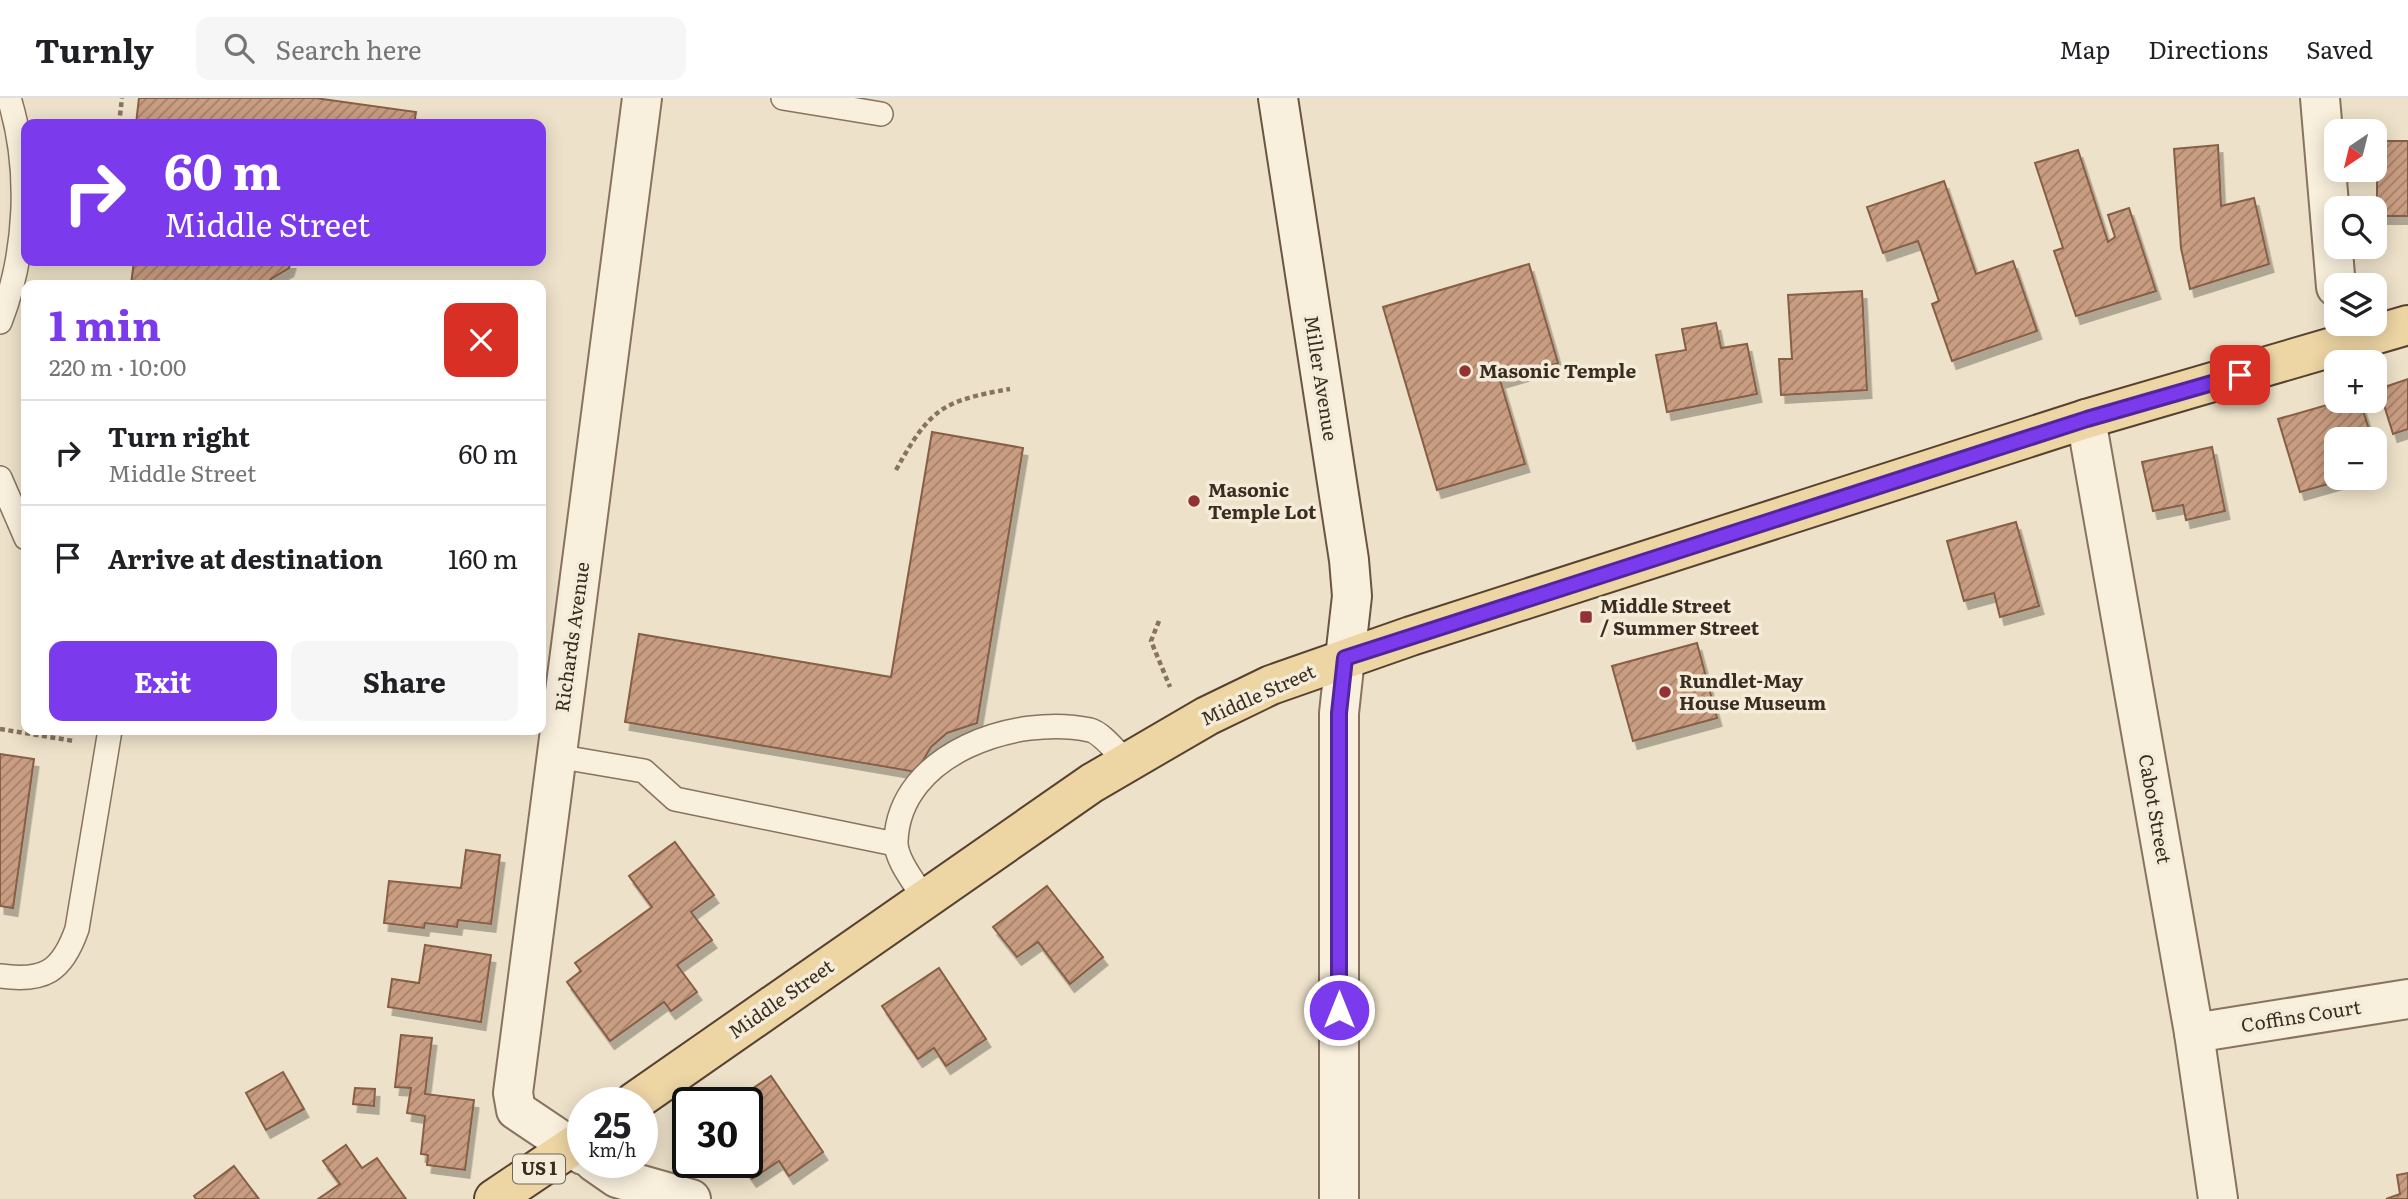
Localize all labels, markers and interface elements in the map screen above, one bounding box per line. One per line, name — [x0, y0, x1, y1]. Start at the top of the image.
search box — [196, 17, 686, 80]
text: Turnly — [35, 24, 154, 73]
icon: search — [220, 29, 258, 67]
text: Search here — [276, 29, 421, 68]
text: Map — [2059, 31, 2110, 66]
text: Directions — [2148, 31, 2268, 66]
text: Saved — [2306, 31, 2373, 66]
north arrow — [2324, 119, 2387, 182]
map controls — [2324, 119, 2387, 490]
text: 60 m — [164, 132, 281, 205]
icon: right — [49, 147, 140, 238]
button: search — [2324, 196, 2387, 259]
text: Middle Street — [164, 199, 370, 247]
button: layers — [2324, 273, 2387, 336]
text: 1 min — [49, 292, 161, 354]
button: close — [444, 303, 518, 377]
street label: Miller Avenue — [1298, 313, 1346, 443]
pin — [2210, 345, 2270, 405]
text: 220 m · 10:00 — [49, 349, 186, 383]
button: + — [2324, 350, 2387, 413]
place label: Masonic Temple — [1479, 356, 1636, 384]
icon: arrive — [2221, 356, 2259, 394]
marker: Masonic Temple — [1457, 363, 1473, 379]
text: Turn right — [108, 416, 250, 455]
button: − — [2324, 427, 2387, 490]
text: 60 m — [459, 433, 518, 472]
icon: right — [49, 434, 87, 472]
text: Middle Street — [108, 455, 256, 489]
place label: Masonic Temple Lot — [1208, 475, 1317, 525]
marker: Masonic Temple Lot — [1186, 493, 1202, 509]
text: Arrive at destination — [108, 538, 383, 577]
text: 160 m — [448, 538, 518, 577]
icon: arrive — [49, 539, 87, 577]
street label: Richards Avenue — [547, 560, 595, 714]
place label: Middle Street / Summer Street — [1600, 591, 1760, 641]
marker: Middle Street / Summer Street — [1578, 609, 1594, 625]
button: Exit — [49, 641, 277, 721]
button: Share — [291, 641, 518, 721]
street label: Middle Street — [1196, 656, 1320, 732]
place label: Rundlet-May House Museum — [1679, 666, 1826, 716]
marker: Rundlet-May House Museum — [1657, 684, 1673, 700]
street label: Cabot Street — [2133, 752, 2179, 866]
street label: Middle Street — [722, 951, 839, 1045]
position arrow — [1302, 973, 1376, 1047]
street label: Coffins Court — [2239, 992, 2363, 1038]
speed limit sign: 30 — [672, 1087, 763, 1178]
text: 25 — [594, 1097, 631, 1149]
text: km/h — [589, 1136, 636, 1163]
road number: US 1 — [513, 1154, 565, 1184]

